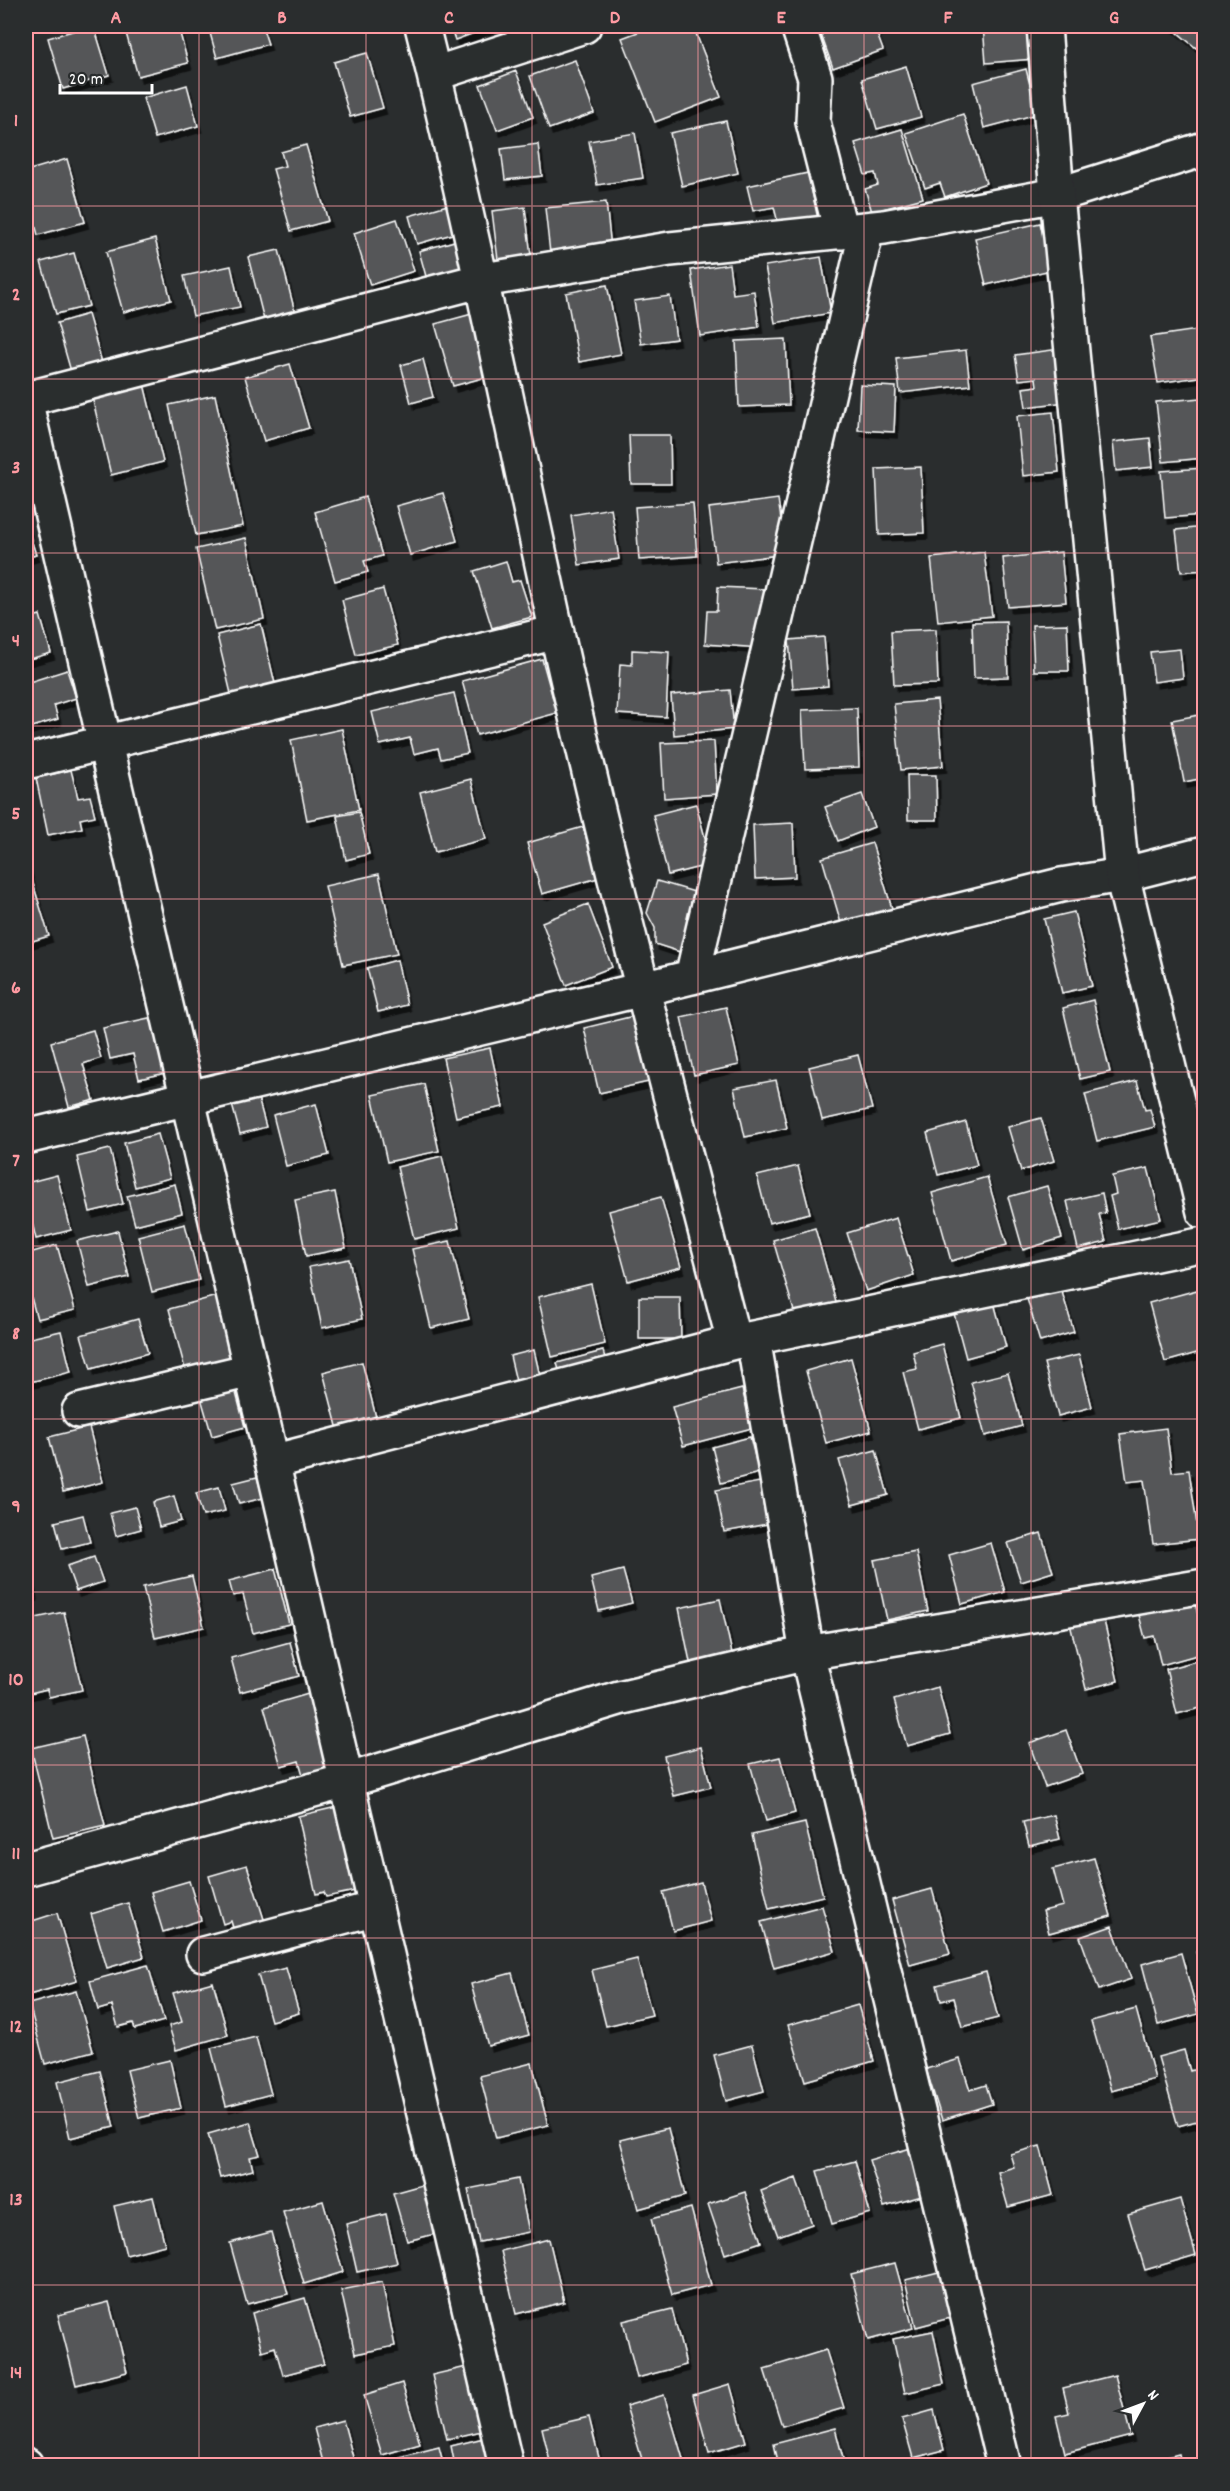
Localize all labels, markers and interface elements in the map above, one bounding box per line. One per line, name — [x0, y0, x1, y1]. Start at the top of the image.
text: A — [111, 5, 122, 33]
text: B — [277, 5, 287, 33]
text: C — [444, 5, 454, 33]
text: D — [610, 5, 621, 33]
text: E — [776, 5, 786, 33]
text: F — [944, 5, 954, 33]
text: G — [1109, 5, 1119, 33]
scale bar — [60, 57, 152, 95]
text: 20 m — [69, 68, 103, 93]
text: 1 — [14, 108, 18, 136]
text: 2 — [12, 282, 20, 310]
text: 3 — [12, 455, 20, 483]
text: 4 — [12, 628, 20, 656]
text: 5 — [11, 801, 21, 829]
text: 6 — [11, 975, 21, 1003]
text: 7 — [12, 1148, 20, 1176]
text: 8 — [12, 1321, 20, 1349]
text: 9 — [11, 1494, 21, 1522]
text: 10 — [8, 1667, 24, 1695]
text: 11 — [12, 1841, 20, 1869]
text: 12 — [9, 2014, 23, 2042]
text: 13 — [9, 2187, 23, 2215]
text: 14 — [10, 2360, 22, 2388]
north arrow — [1113, 2374, 1173, 2434]
text: N — [1141, 2385, 1164, 2406]

